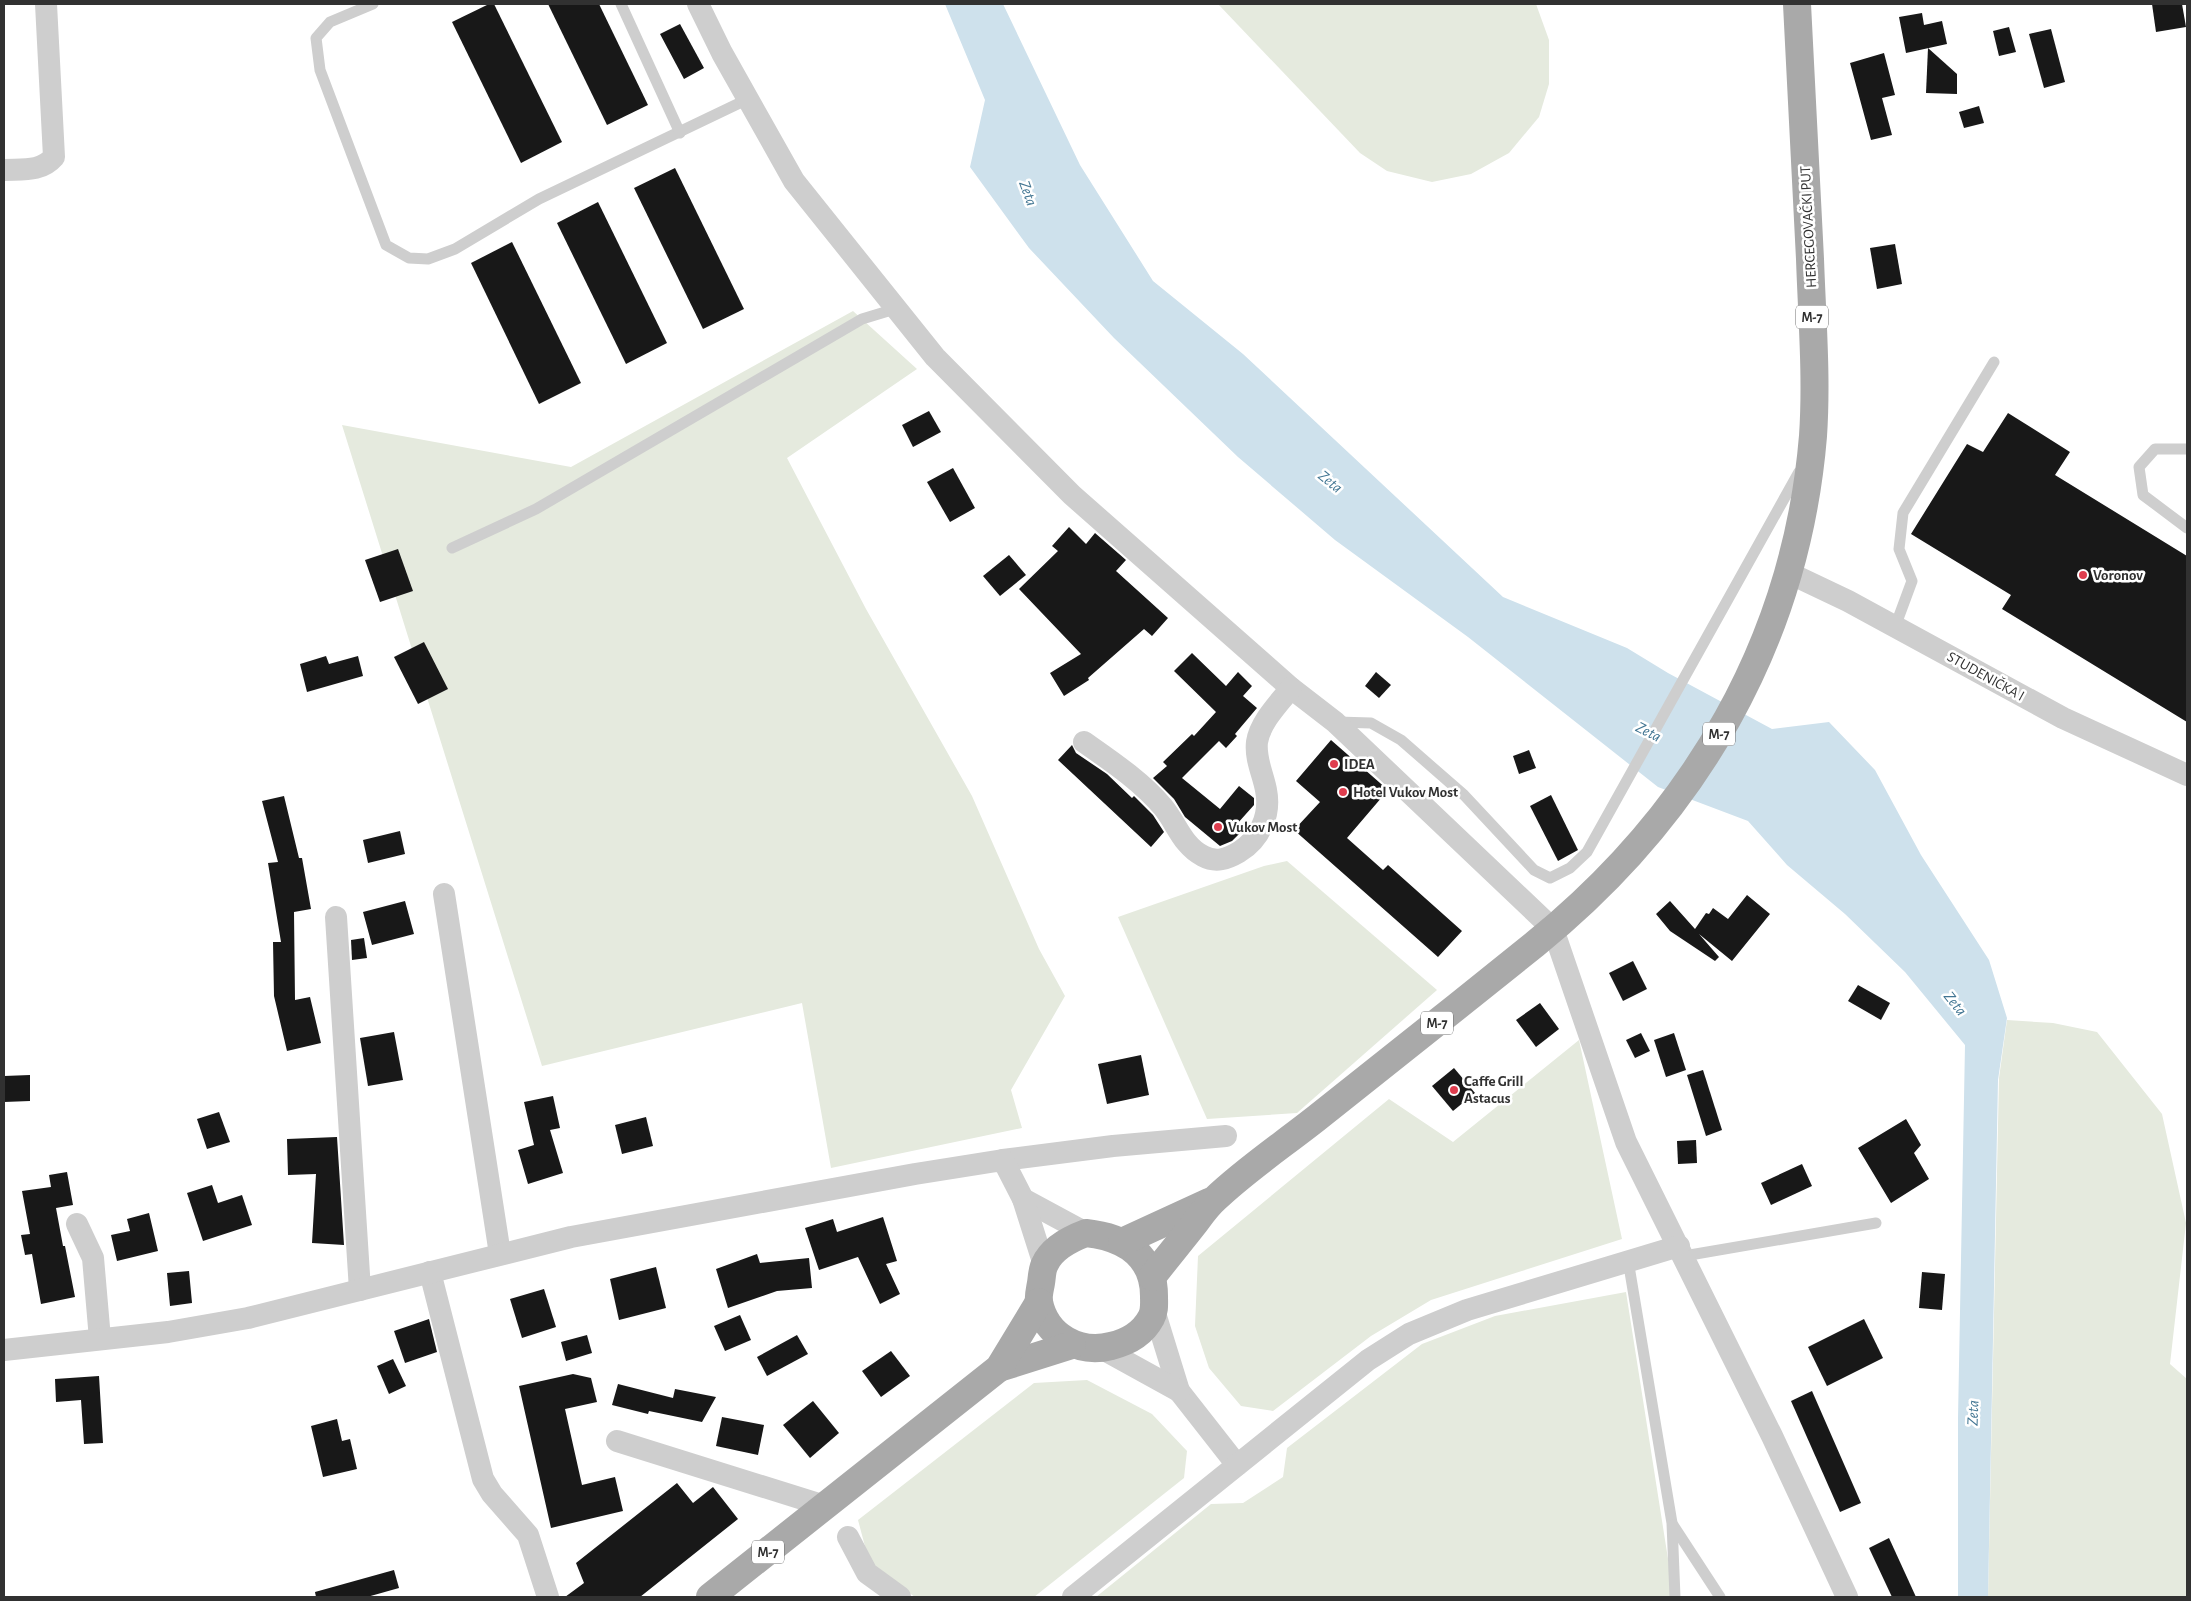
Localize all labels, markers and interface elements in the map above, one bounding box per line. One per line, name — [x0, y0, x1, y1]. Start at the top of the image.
street label: HERCEGOVAČKI PUT — [1797, 165, 1819, 289]
water label: Zeta — [1016, 178, 1040, 208]
road number: M-7 — [1796, 306, 1828, 328]
water label: Zeta — [1315, 467, 1345, 496]
place label: Voronov — [2093, 568, 2143, 583]
marker: Voronov — [2077, 569, 2089, 581]
street label: STUDENIČKA I — [1945, 648, 2027, 704]
water label: Zeta — [1633, 719, 1664, 745]
road number: M-7 — [1703, 722, 1735, 746]
place label: IDEA — [1344, 757, 1375, 772]
marker: IDEA — [1328, 758, 1340, 770]
place label: Hotel Vukov Most — [1353, 785, 1458, 800]
marker: Hotel Vukov Most — [1337, 786, 1349, 798]
place label: Vukov Most — [1228, 820, 1297, 835]
marker: Vukov Most — [1212, 821, 1224, 833]
water label: Zeta — [1941, 989, 1969, 1019]
road number: M-7 — [1421, 1011, 1453, 1034]
place label: Caffe Grill Astacus — [1464, 1074, 1524, 1106]
marker: Caffe Grill Astacus — [1448, 1084, 1460, 1096]
water label: Zeta — [1965, 1400, 1981, 1426]
road number: M-7 — [752, 1540, 784, 1564]

